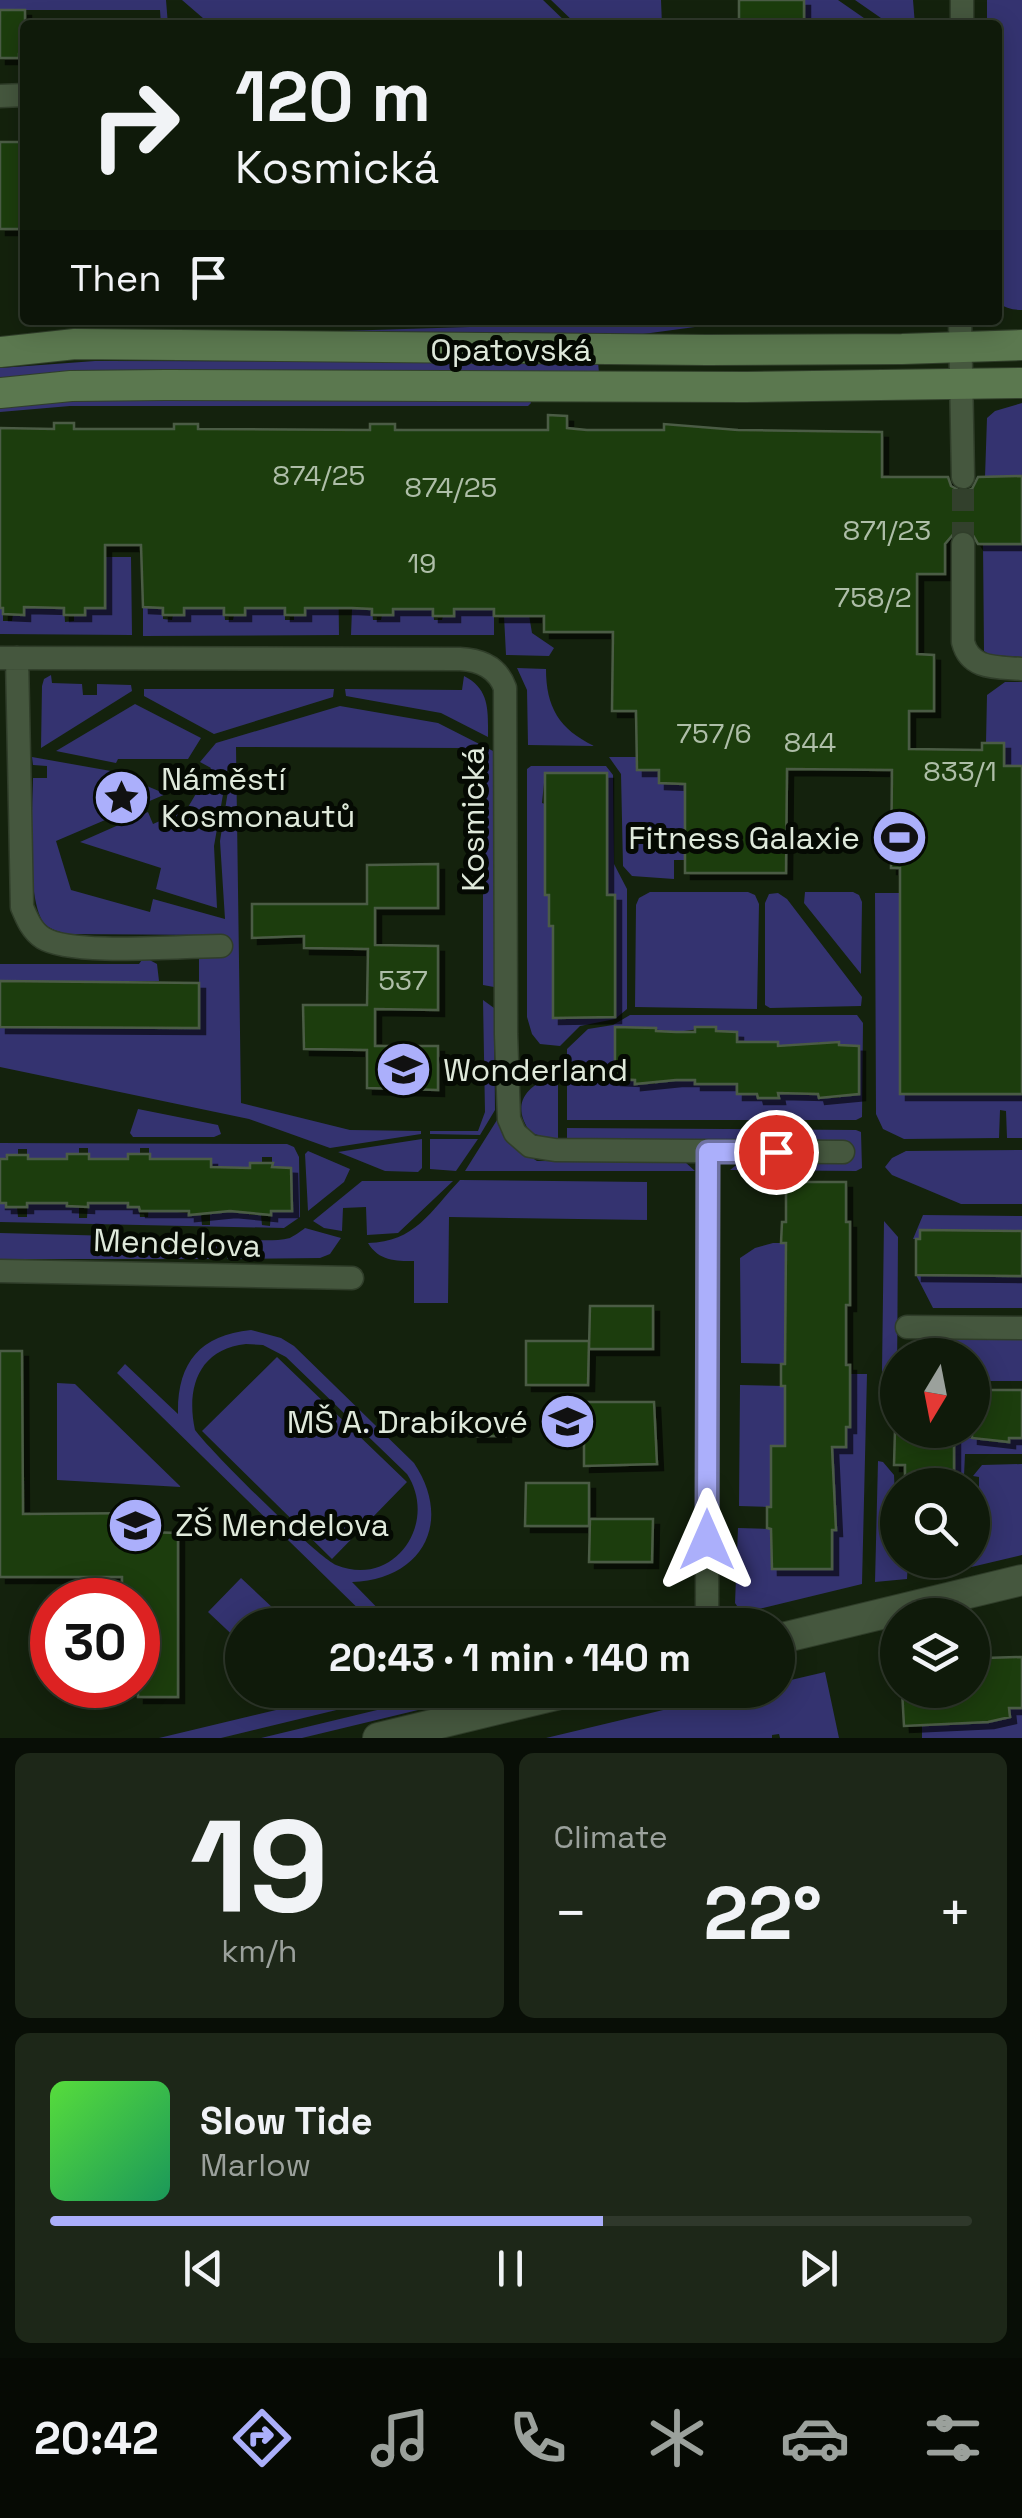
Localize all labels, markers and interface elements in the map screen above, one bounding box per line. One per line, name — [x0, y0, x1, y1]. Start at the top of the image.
text: 120 m — [235, 52, 431, 141]
icon: right — [70, 60, 200, 190]
text: Kosmická — [235, 139, 439, 196]
icon: arrive — [181, 250, 236, 305]
text: Then — [70, 254, 161, 302]
street label: Opatovská — [430, 330, 592, 370]
house number: 874/25 — [273, 457, 365, 493]
house number: 874/25 — [405, 469, 497, 505]
house number: 871/23 — [843, 512, 931, 548]
house number: 19 — [408, 545, 436, 581]
house number: 758/2 — [834, 579, 912, 615]
house number: 757/6 — [676, 715, 752, 751]
house number: 844 — [784, 724, 836, 760]
street label: Kosmická — [453, 746, 493, 892]
house number: 833/1 — [923, 753, 997, 789]
place label: Náměstí Kosmonautů — [161, 759, 355, 836]
place icon: Náměstí Kosmonautů — [92, 767, 152, 827]
sports icon: Fitness Galaxie — [869, 808, 929, 868]
place label: Fitness Galaxie — [628, 818, 860, 858]
house number: 537 — [378, 962, 428, 998]
school or university icon: Wonderland — [374, 1040, 434, 1100]
place label: Wonderland — [443, 1050, 628, 1090]
pin — [734, 1110, 819, 1195]
icon: arrive — [749, 1125, 804, 1180]
street label: Mendelova — [92, 1220, 262, 1266]
north arrow — [880, 1338, 990, 1448]
map controls — [880, 1338, 990, 1708]
school or university icon: MŠ A. Drabíkové — [537, 1392, 597, 1452]
place label: MŠ A. Drabíkové — [287, 1402, 528, 1442]
button: search — [880, 1468, 990, 1578]
position arrow — [655, 1488, 759, 1592]
school or university icon: ZŠ Mendelova — [106, 1495, 166, 1555]
place label: ZŠ Mendelova — [175, 1505, 389, 1545]
speed limit sign: 30 — [30, 1578, 160, 1708]
button: layers — [880, 1598, 990, 1708]
text: 20:43 · 1 min · 140 m — [329, 1634, 691, 1682]
text: 19 — [190, 1783, 329, 1949]
text: Climate — [554, 1817, 668, 1857]
text: 22° — [703, 1865, 822, 1961]
text: − — [554, 1878, 588, 1948]
text: + — [938, 1878, 972, 1948]
text: km/h — [221, 1931, 297, 1971]
text: Slow Tide — [200, 2097, 373, 2145]
text: Marlow — [200, 2145, 311, 2185]
icon: previous — [176, 2241, 231, 2296]
icon: pause — [483, 2241, 538, 2296]
icon: next — [791, 2241, 846, 2296]
icon: directions — [227, 2403, 297, 2473]
icon: music — [365, 2403, 435, 2473]
icon: phone — [503, 2403, 573, 2473]
icon: climate — [642, 2403, 712, 2473]
icon: car — [780, 2403, 850, 2473]
icon: filters — [918, 2403, 988, 2473]
text: 20:42 — [34, 2410, 159, 2467]

